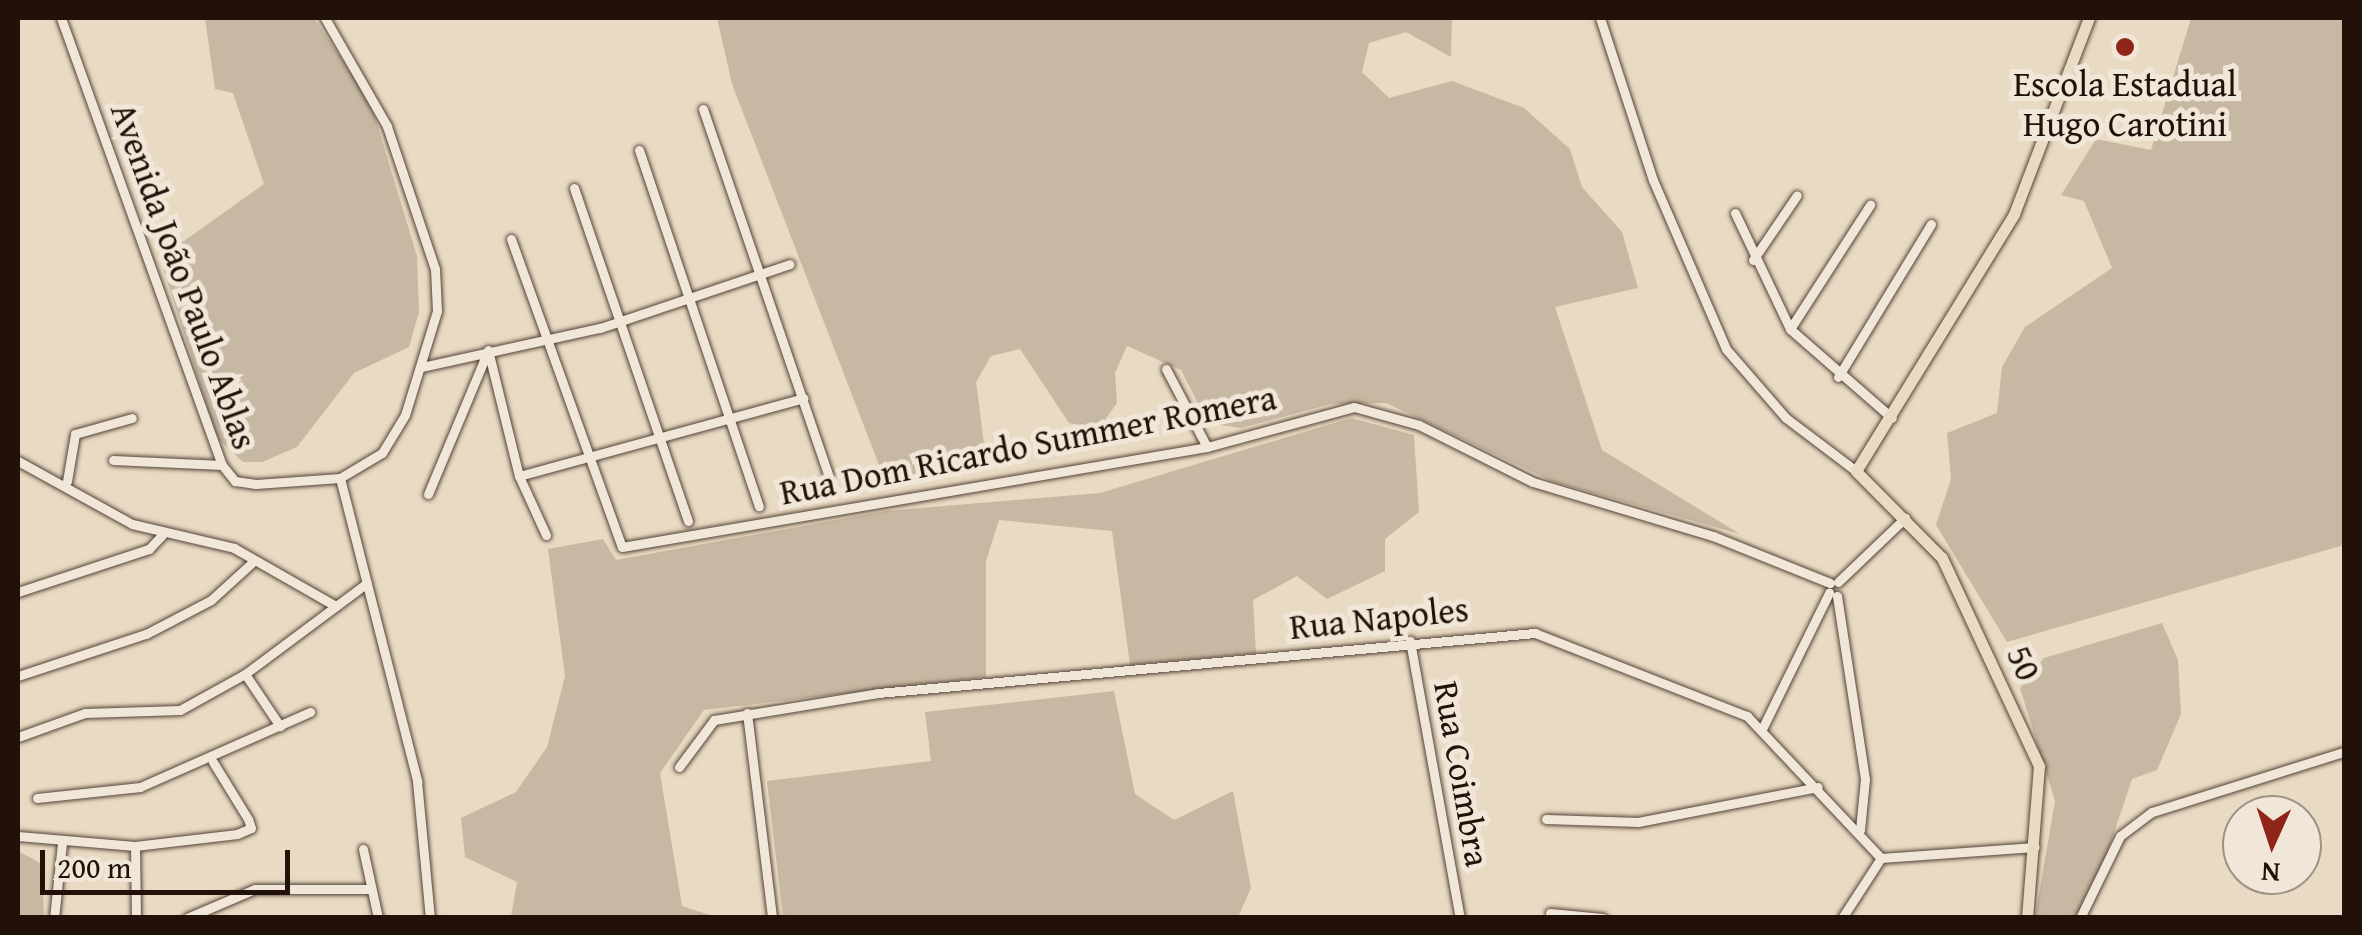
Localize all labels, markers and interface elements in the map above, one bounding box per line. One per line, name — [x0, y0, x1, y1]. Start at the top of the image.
marker: Escola Estadual Hugo Carotini — [2114, 36, 2136, 58]
place label: Escola Estadual Hugo Carotini — [2013, 63, 2237, 145]
street label: Avenida João Paulo Ablas — [102, 97, 266, 455]
street label: Rua Dom Ricardo Summer Romera — [776, 376, 1280, 514]
street label: Rua Napoles — [1287, 588, 1471, 648]
street label: 50 — [1998, 639, 2050, 687]
street label: Rua Coimbra — [1425, 678, 1499, 870]
north arrow — [2222, 795, 2322, 895]
scale bar — [45, 830, 295, 892]
text: 200 m — [57, 845, 131, 889]
text: N — [2260, 852, 2281, 894]

